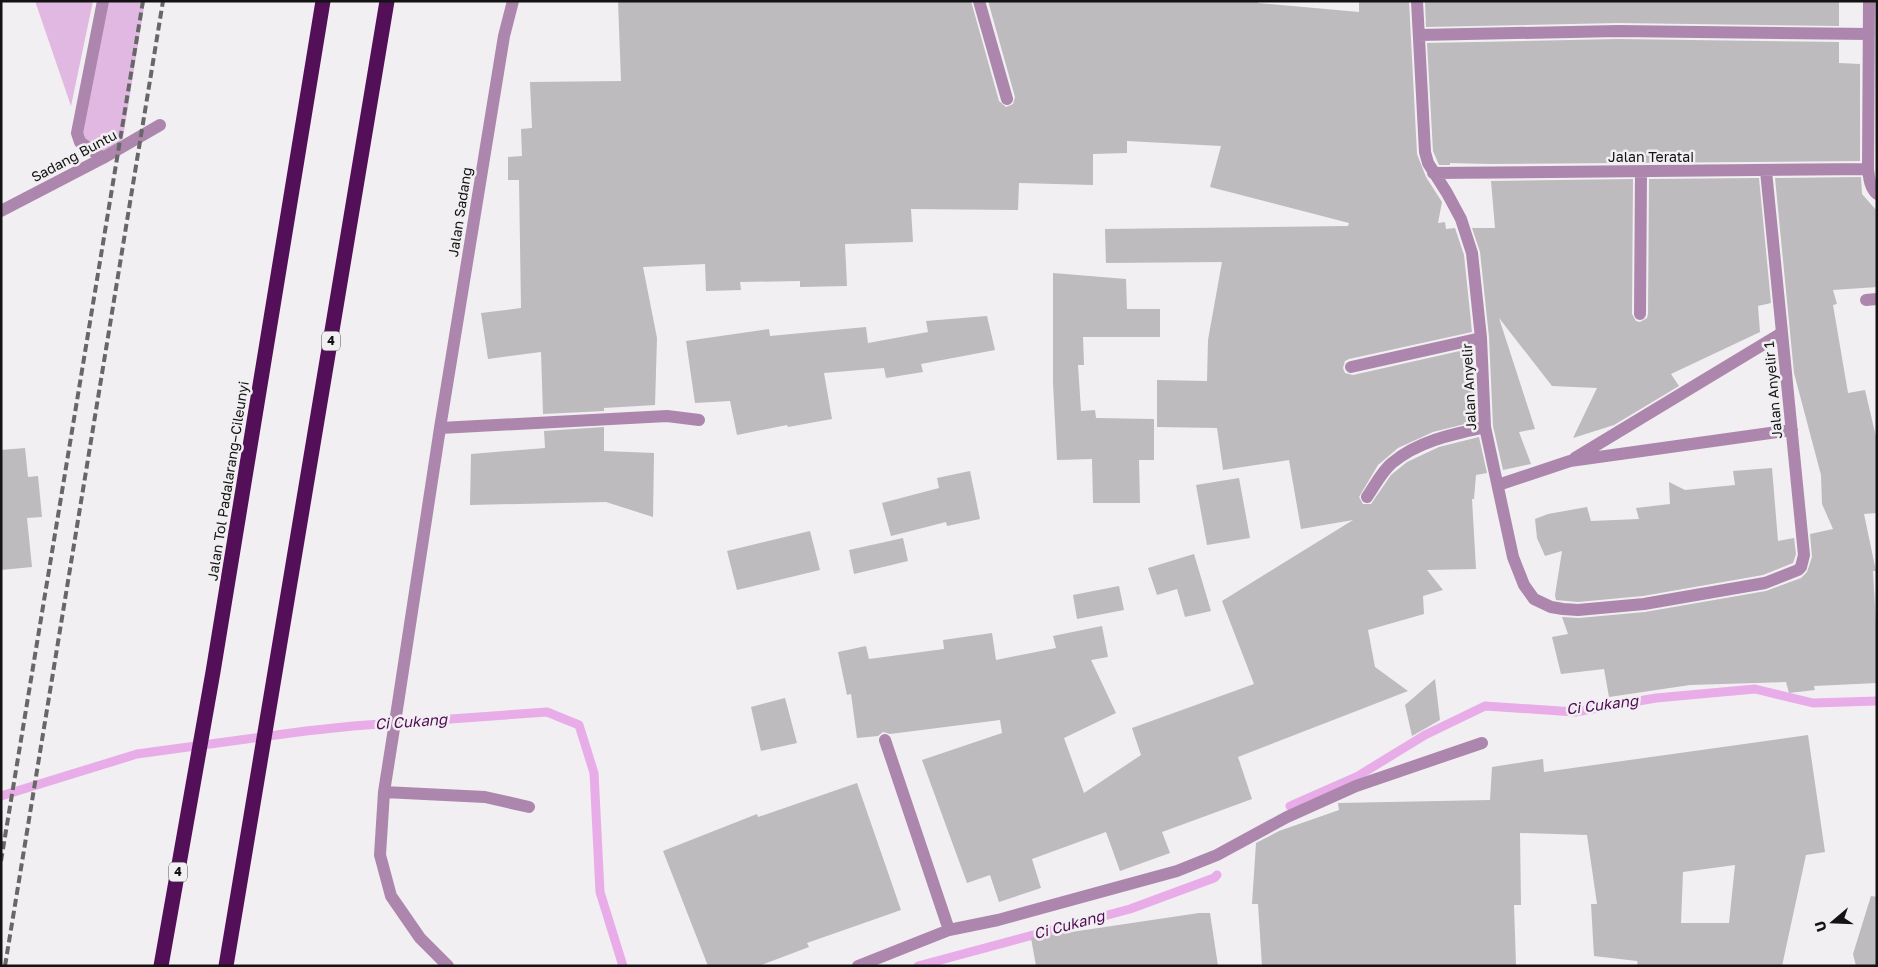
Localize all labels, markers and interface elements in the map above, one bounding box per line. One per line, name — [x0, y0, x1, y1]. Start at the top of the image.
street label: Sadang Buntu — [28, 126, 119, 185]
street label: Jalan Teratai — [1608, 148, 1694, 165]
street label: Jalan Sadang — [444, 166, 475, 258]
road number: 4 — [322, 332, 340, 351]
street label: Jalan Anyelir 1 — [1760, 341, 1785, 439]
street label: Jalan Anyelir — [1458, 342, 1479, 431]
street label: Jalan Tol Padalarang–Cileunyi — [203, 380, 252, 582]
water label: Ci Cukang — [1565, 690, 1641, 718]
water label: Ci Cukang — [374, 709, 450, 734]
road number: 4 — [169, 862, 187, 882]
north arrow — [1808, 897, 1858, 947]
water label: Ci Cukang — [1031, 906, 1108, 943]
text: U — [1811, 919, 1830, 934]

